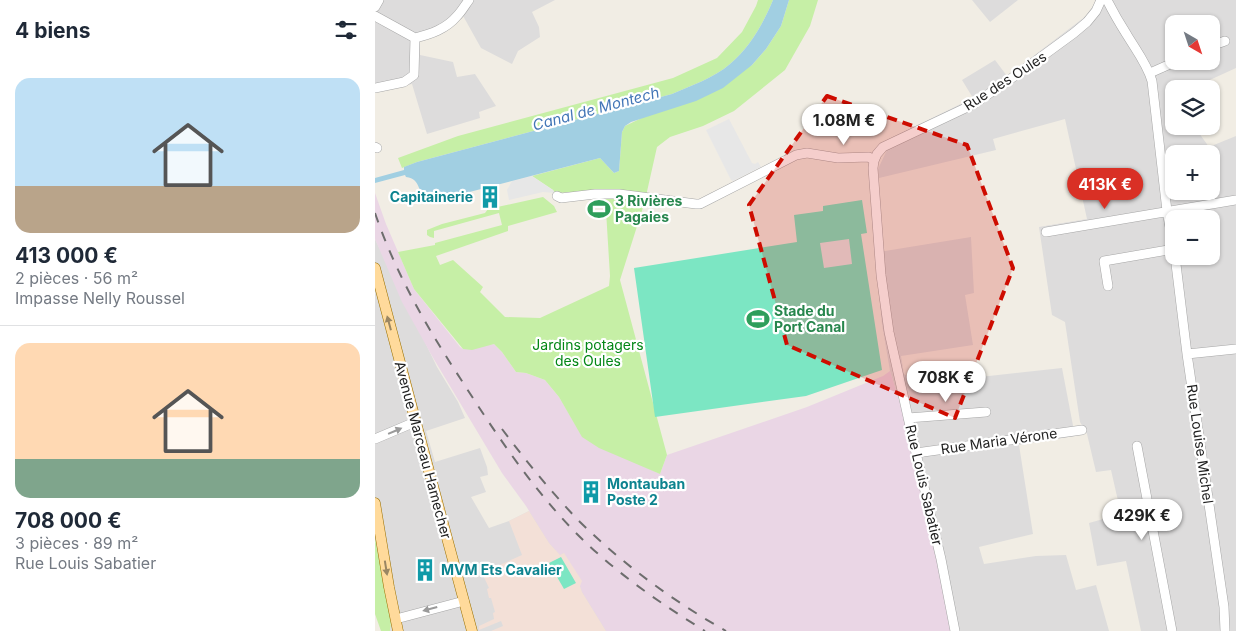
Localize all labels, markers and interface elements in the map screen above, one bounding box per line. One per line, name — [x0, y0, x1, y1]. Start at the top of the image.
north arrow — [1165, 15, 1220, 70]
map controls — [1165, 15, 1220, 265]
icon: filters — [332, 16, 360, 44]
text: 4 biens — [15, 18, 90, 43]
street label: Rue des Oules — [960, 47, 1049, 114]
button: layers — [1165, 80, 1220, 135]
water label: Canal de Montech — [530, 82, 661, 135]
pin: 1.08M € — [798, 104, 890, 146]
icon: home — [143, 110, 233, 200]
text: 1.08M € — [813, 110, 875, 130]
button: + — [1165, 145, 1220, 200]
pin: 413K € — [1064, 168, 1146, 210]
text: 413K € — [1078, 174, 1132, 194]
building icon: Capitainerie — [477, 184, 503, 210]
place label: Capitainerie — [390, 188, 473, 205]
place label: 3 Rivières Pagaies — [615, 192, 683, 225]
sports icon: 3 Rivières Pagaies — [586, 196, 612, 222]
button: − — [1165, 210, 1220, 265]
text: 413 000 € — [15, 243, 118, 268]
text: 2 pièces · 56 m² — [15, 268, 138, 288]
text: Impasse Nelly Roussel — [15, 288, 185, 308]
place label: Stade du Port Canal — [774, 302, 845, 335]
sports icon: Stade du Port Canal — [745, 306, 771, 332]
one-way arrow — [385, 315, 393, 330]
park label: Jardins potagers des Oules — [532, 336, 644, 369]
street label: Avenue Marceau Hamecher — [392, 359, 455, 541]
pin: 708K € — [905, 360, 987, 403]
text: 708K € — [918, 367, 974, 387]
icon: home — [143, 376, 233, 466]
street label: Rue Louise Michel — [1184, 383, 1217, 505]
street label: Rue Louis Sabatier — [902, 423, 947, 547]
street label: Rue Maria Vérone — [940, 424, 1058, 457]
one-way arrow — [388, 426, 402, 434]
place label: Montauban Poste 2 — [607, 475, 685, 508]
building icon: Montauban Poste 2 — [578, 479, 604, 505]
pin: 429K € — [1101, 498, 1183, 541]
text: 429K € — [1113, 505, 1171, 525]
text: 708 000 € — [15, 508, 122, 533]
text: 3 pièces · 89 m² — [15, 533, 138, 553]
text: Rue Louis Sabatier — [15, 553, 156, 573]
building icon: MVM Ets Cavalier — [412, 557, 438, 583]
one-way arrow — [382, 560, 390, 576]
place label: MVM Ets Cavalier — [441, 561, 562, 578]
one-way arrow — [422, 606, 437, 614]

